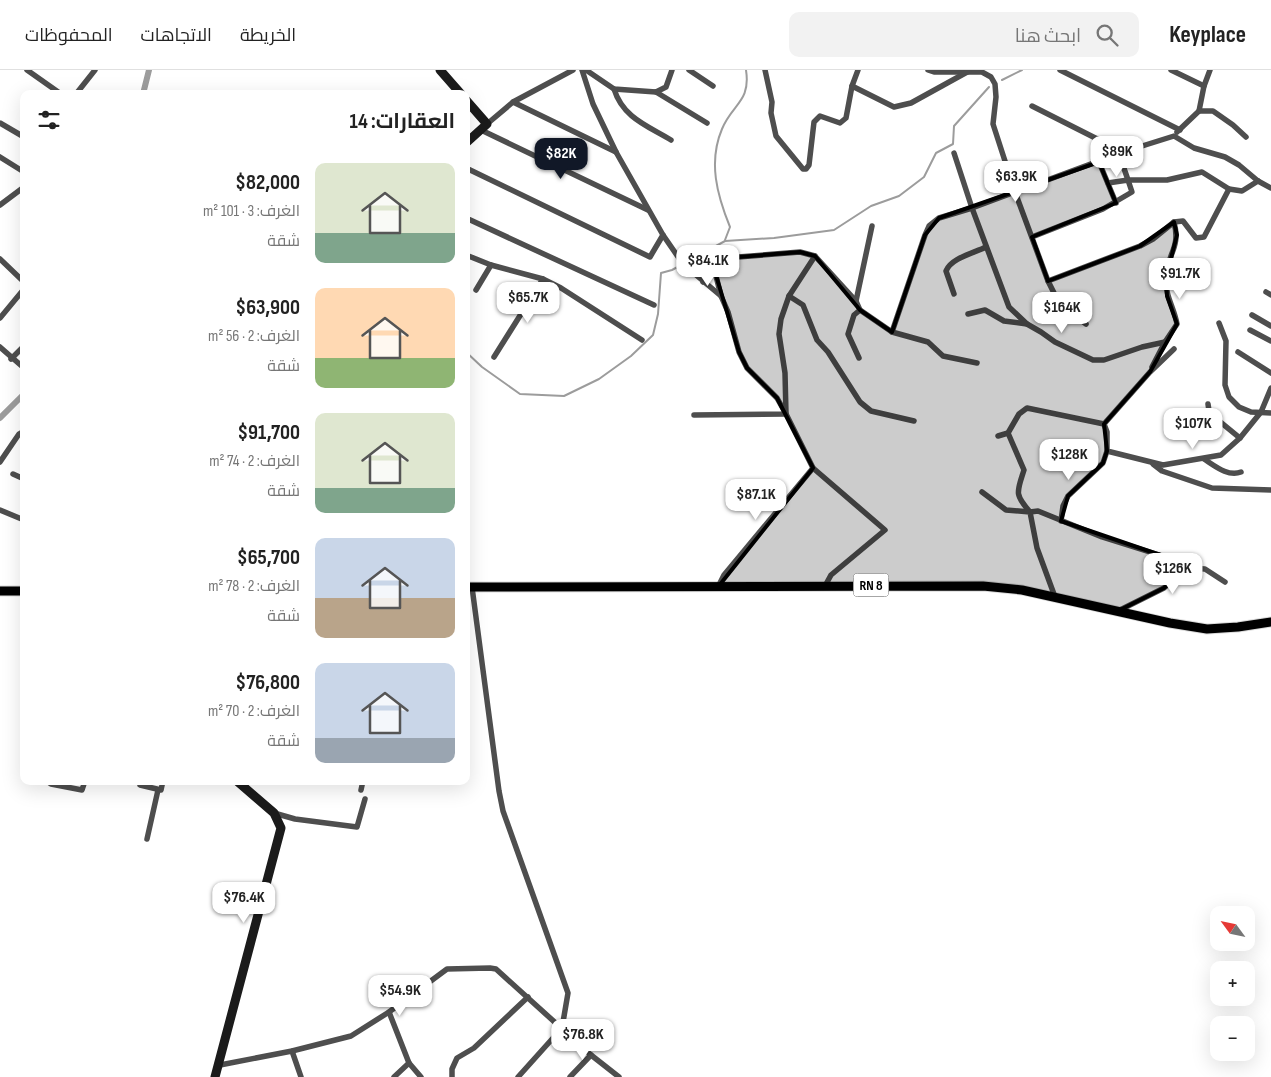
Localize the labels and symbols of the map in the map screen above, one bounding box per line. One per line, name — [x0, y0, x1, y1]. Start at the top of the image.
pin: $89K — [1087, 136, 1147, 178]
pin: $82K — [531, 138, 591, 180]
pin: $63.9K — [975, 160, 1057, 203]
pin: $84.1K — [667, 244, 749, 287]
pin: $91.7K — [1139, 258, 1221, 300]
pin: $65.7K — [487, 282, 569, 324]
pin: $164K — [1027, 292, 1097, 334]
pin: $107K — [1158, 408, 1228, 450]
pin: $128K — [1034, 438, 1104, 481]
pin: $87.1K — [715, 478, 797, 521]
pin: $126K — [1138, 552, 1208, 595]
road number: RN 8 — [854, 574, 888, 596]
pin: $76.4K — [203, 882, 285, 924]
north arrow — [1210, 906, 1255, 951]
pin: $54.9K — [359, 974, 441, 1017]
pin: $76.8K — [542, 1018, 624, 1061]

